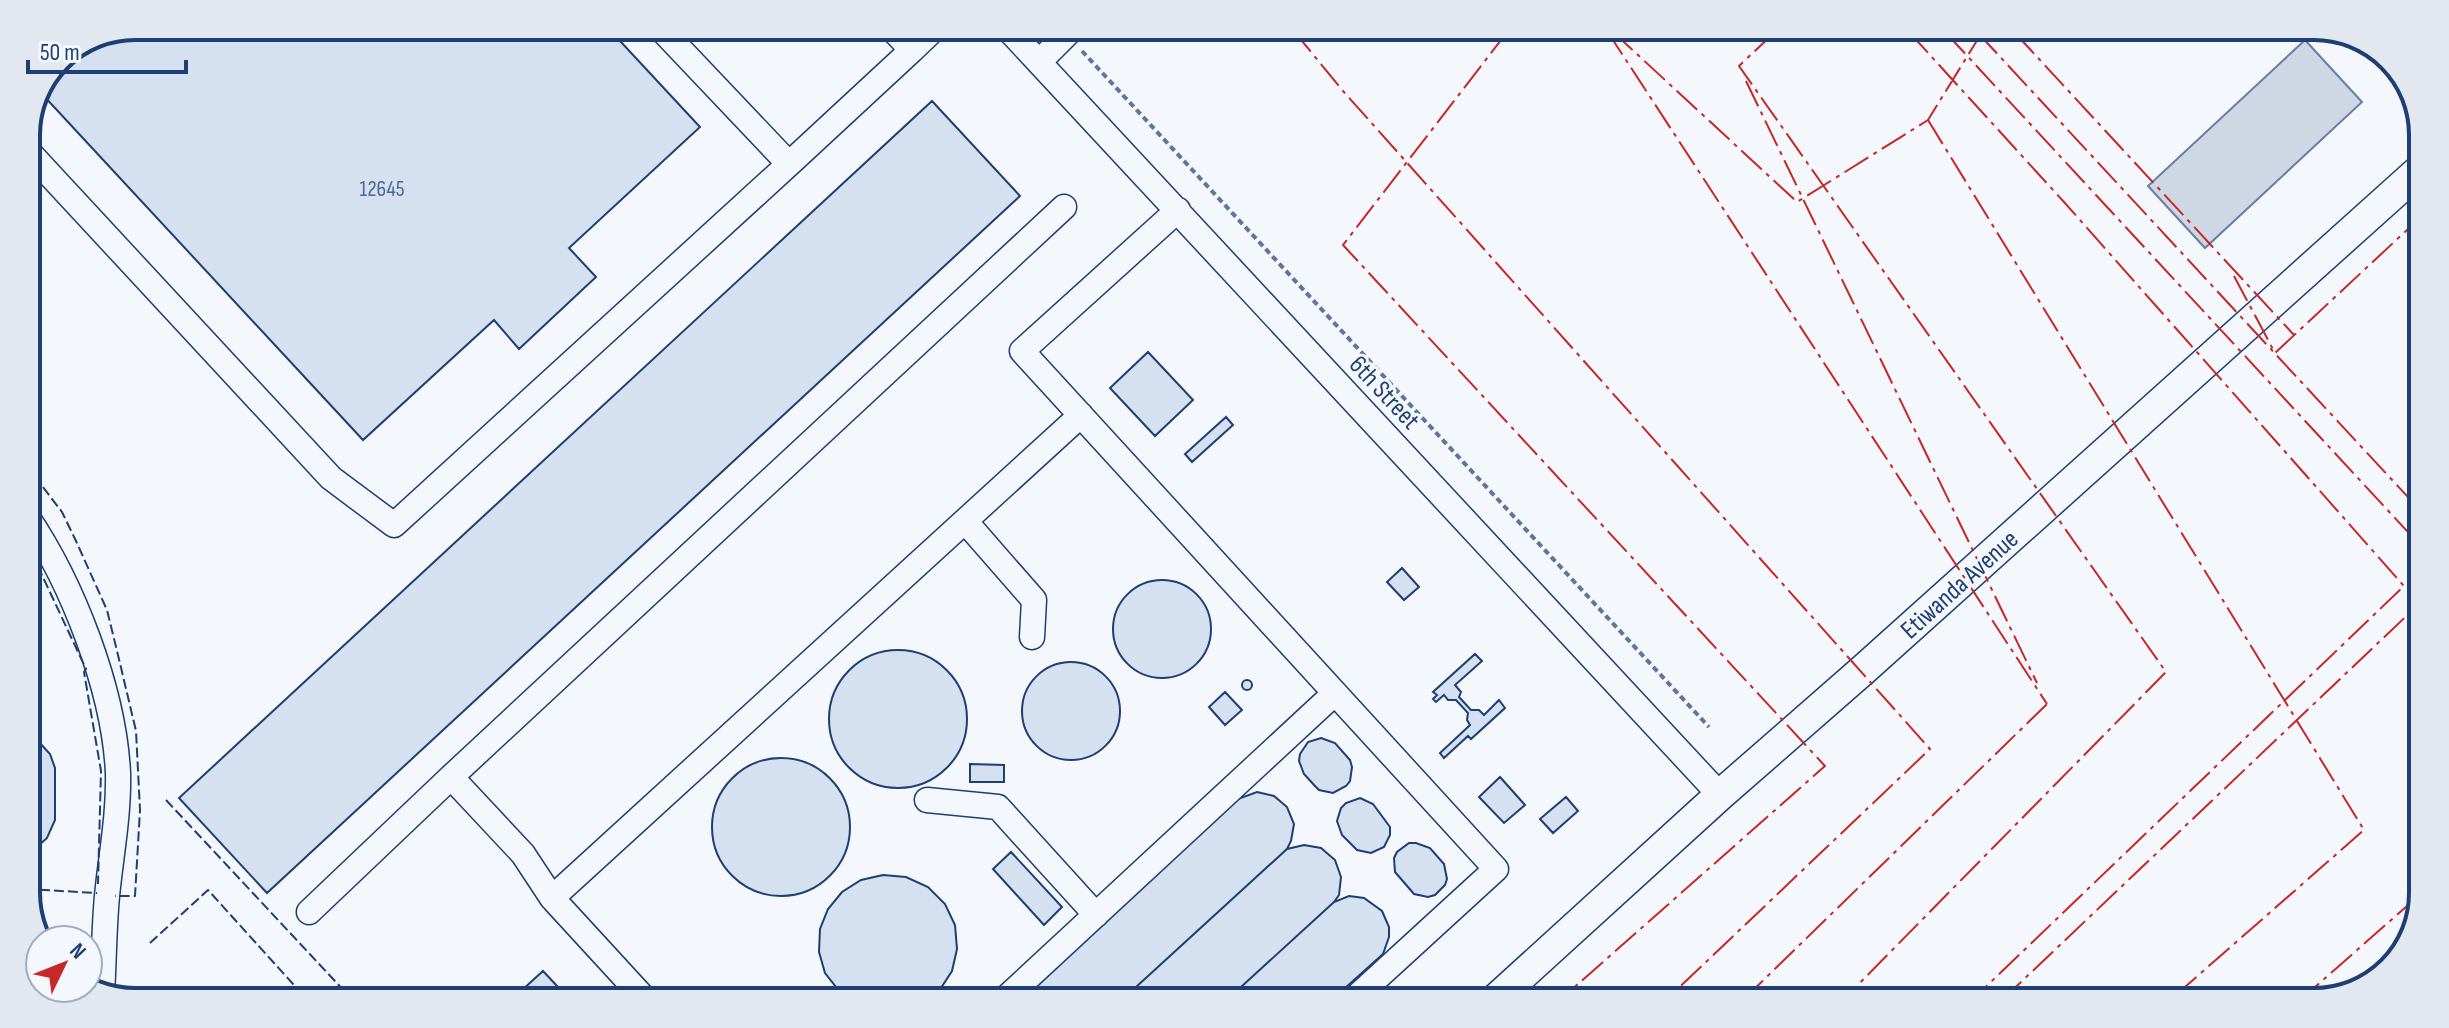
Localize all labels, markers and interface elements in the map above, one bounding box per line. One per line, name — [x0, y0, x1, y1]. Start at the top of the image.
scale bar — [28, 24, 186, 74]
text: 50 m — [40, 38, 80, 67]
house number: 12645 — [359, 176, 405, 203]
street label: 6th Street — [1342, 350, 1426, 436]
street label: Etiwanda Avenue — [1895, 524, 2025, 646]
north arrow — [24, 924, 104, 1004]
text: N — [64, 938, 91, 965]

